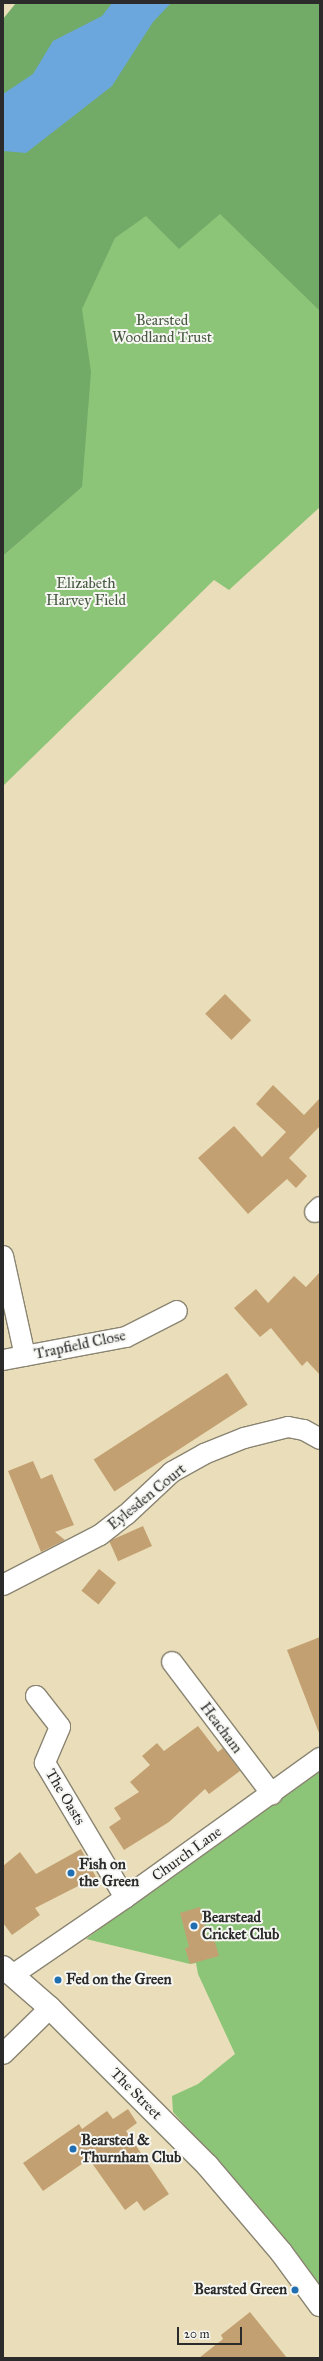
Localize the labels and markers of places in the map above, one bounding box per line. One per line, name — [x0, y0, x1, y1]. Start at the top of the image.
place label: Fish on the Green — [79, 1855, 139, 1890]
marker: Fish on the Green — [66, 1868, 76, 1878]
place label: Bearstead Cricket Club — [202, 1908, 279, 1943]
marker: Bearstead Cricket Club — [189, 1921, 199, 1931]
place label: Fed on the Green — [66, 1971, 172, 1989]
marker: Fed on the Green — [53, 1975, 63, 1985]
place label: Bearsted & Thurnham Club — [81, 2131, 181, 2166]
marker: Bearsted & Thurnham Club — [68, 2144, 78, 2154]
place label: Bearsted Green — [194, 2281, 287, 2299]
marker: Bearsted Green — [290, 2285, 300, 2295]

